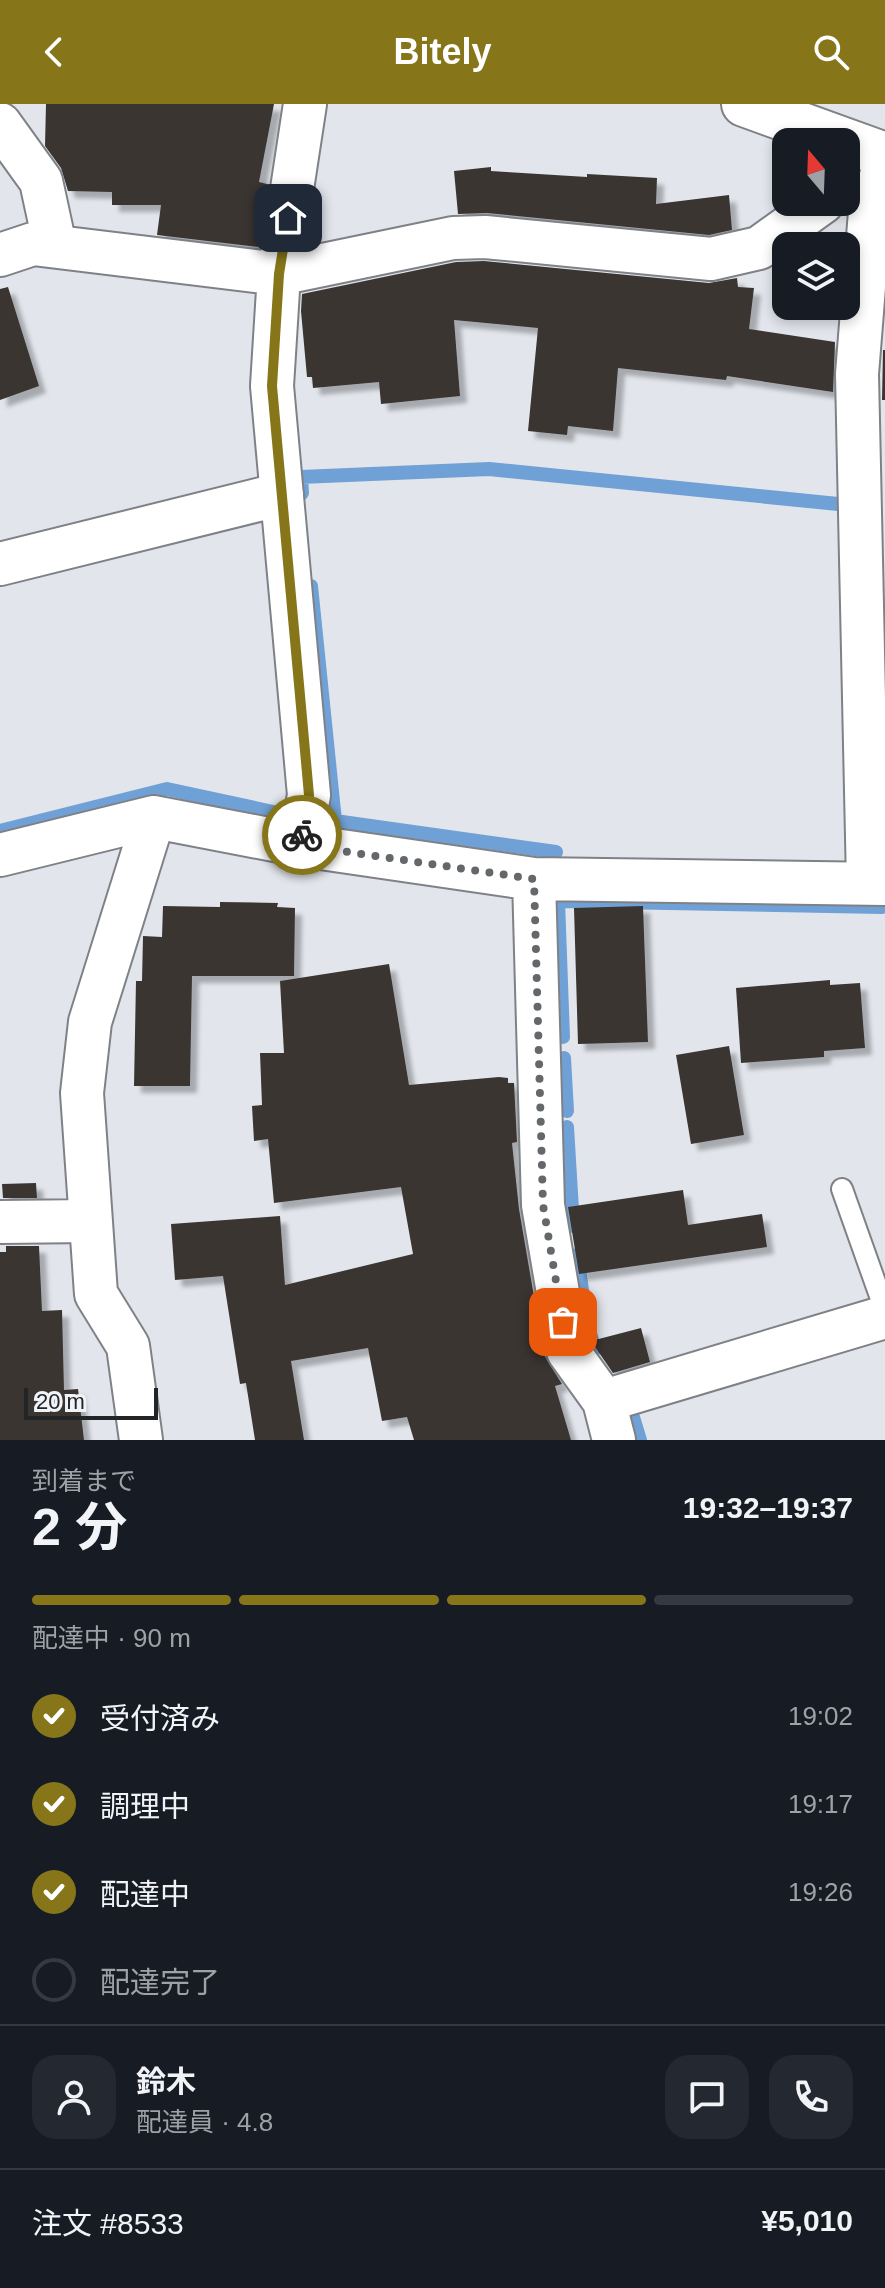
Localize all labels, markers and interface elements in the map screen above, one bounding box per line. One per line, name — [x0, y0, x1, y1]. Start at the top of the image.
icon: back — [32, 30, 76, 74]
icon: search — [809, 30, 853, 74]
text: Bitely — [393, 31, 492, 72]
north arrow — [772, 128, 860, 216]
map controls — [772, 128, 860, 320]
pin — [254, 184, 322, 252]
icon: home — [266, 196, 310, 240]
button: layers — [772, 232, 860, 320]
courier — [262, 795, 342, 875]
icon: bike — [280, 813, 324, 857]
pin — [529, 1288, 597, 1356]
icon: bag — [541, 1300, 585, 1344]
scale bar — [24, 1384, 158, 1420]
text: 20 m — [36, 1389, 85, 1414]
text: 到着まで — [32, 1466, 136, 1496]
text: 19:32–19:37 — [683, 1491, 853, 1524]
text: 2 分 — [32, 1498, 127, 1556]
text: 配達中 · 90 m — [32, 1623, 191, 1653]
icon: check — [32, 1694, 76, 1738]
text: 19:02 — [788, 1701, 853, 1731]
text: 受付済み — [100, 1702, 220, 1735]
icon: check — [32, 1782, 76, 1826]
text: 19:17 — [788, 1789, 853, 1819]
text: 調理中 — [100, 1790, 190, 1823]
icon: check — [32, 1870, 76, 1914]
text: 19:26 — [788, 1877, 853, 1907]
text: 配達中 — [100, 1878, 190, 1911]
text: 配達完了 — [100, 1966, 220, 1999]
button: person — [32, 2055, 116, 2139]
button: chat — [665, 2055, 749, 2139]
button: phone — [769, 2055, 853, 2139]
text: 鈴木 — [136, 2065, 196, 2098]
text: 配達員 · 4.8 — [136, 2107, 273, 2137]
text: ¥5,010 — [761, 2204, 853, 2237]
text: 注文 #8533 — [32, 2207, 184, 2240]

